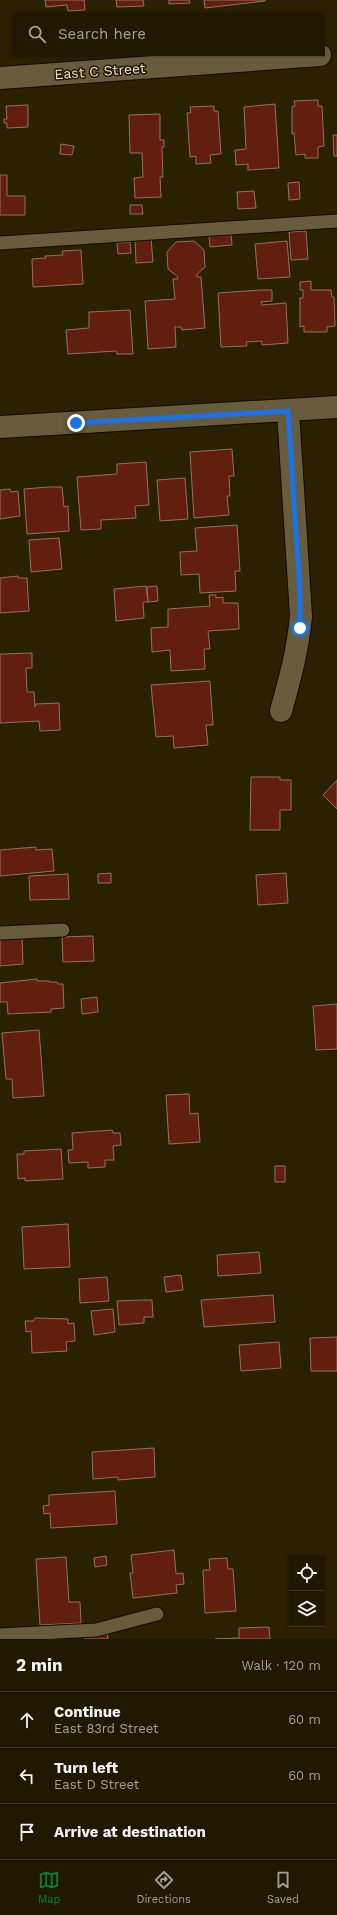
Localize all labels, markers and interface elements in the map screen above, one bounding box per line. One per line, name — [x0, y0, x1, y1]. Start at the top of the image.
search box — [12, 12, 325, 56]
icon: search — [26, 23, 48, 45]
text: Search here — [58, 25, 146, 43]
street label: East C Street — [54, 60, 146, 82]
route end — [67, 414, 85, 432]
route start — [291, 619, 309, 637]
map controls — [289, 1555, 325, 1627]
button: locate — [289, 1555, 325, 1591]
button: layers — [289, 1591, 325, 1627]
text: 2 min — [16, 1655, 62, 1675]
text: Walk · 120 m — [242, 1658, 321, 1673]
text: Continue — [54, 1703, 121, 1721]
icon: ahead — [16, 1709, 38, 1731]
text: 60 m — [288, 1712, 321, 1727]
text: East 83rd Street — [54, 1721, 159, 1736]
text: Turn left — [54, 1759, 118, 1777]
icon: left — [16, 1765, 38, 1787]
text: 60 m — [288, 1768, 321, 1783]
text: East D Street — [54, 1777, 139, 1792]
icon: arrive — [16, 1821, 38, 1843]
text: Arrive at destination — [54, 1823, 206, 1841]
tab: Map — [38, 1869, 60, 1906]
tab: Directions — [137, 1869, 191, 1906]
tab: Saved — [267, 1869, 299, 1906]

